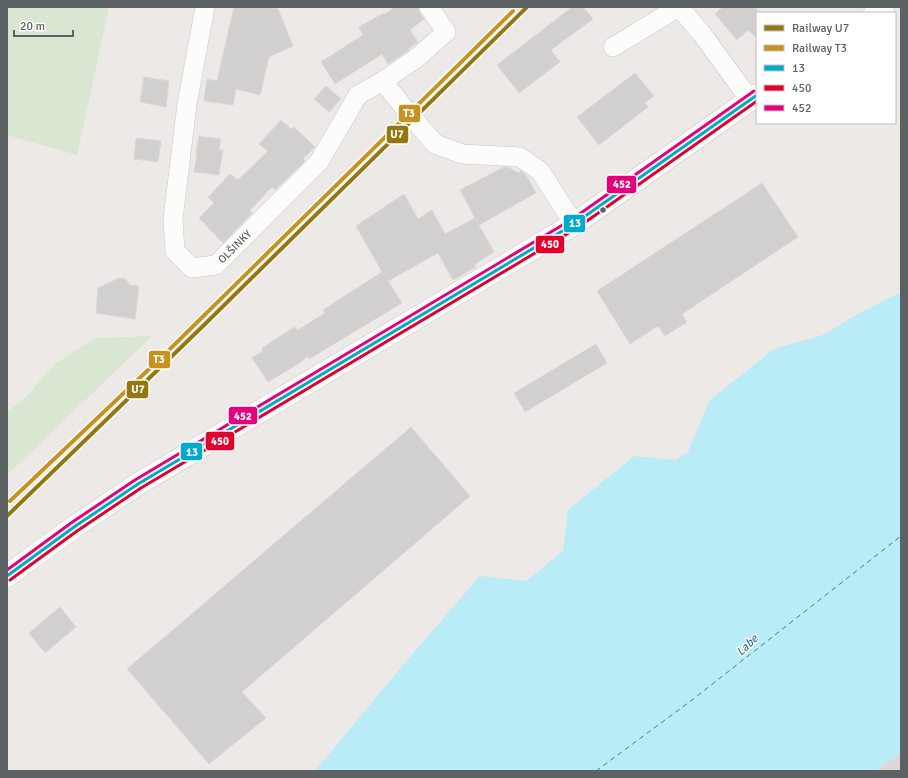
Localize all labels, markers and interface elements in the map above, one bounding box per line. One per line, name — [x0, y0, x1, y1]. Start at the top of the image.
scale bar — [14, 12, 73, 38]
legend — [756, 12, 896, 124]
text: 20 m — [20, 19, 45, 34]
text: Railway U7 — [792, 21, 849, 36]
text: Railway T3 — [792, 41, 847, 56]
text: 13 — [792, 61, 805, 76]
text: 450 — [792, 81, 811, 96]
text: 452 — [792, 101, 811, 116]
line badge: T3 — [398, 104, 421, 123]
text: T3 — [403, 107, 415, 120]
line badge: U7 — [386, 125, 409, 144]
text: U7 — [390, 128, 404, 141]
line badge: 452 — [606, 175, 637, 194]
text: 452 — [613, 178, 631, 191]
unlabelled marker — [598, 205, 608, 215]
line badge: 13 — [563, 214, 586, 233]
text: 13 — [569, 217, 581, 230]
street label: OLŠINKY — [215, 227, 255, 266]
line badge: 450 — [535, 235, 565, 254]
text: 450 — [541, 238, 559, 251]
line badge: T3 — [148, 350, 171, 369]
text: T3 — [153, 353, 165, 366]
line badge: U7 — [126, 380, 149, 399]
text: U7 — [131, 383, 145, 396]
line badge: 452 — [228, 406, 258, 425]
text: 452 — [234, 410, 252, 423]
line badge: 450 — [205, 431, 235, 451]
text: 450 — [211, 435, 229, 448]
line badge: 13 — [180, 442, 203, 461]
text: 13 — [186, 446, 198, 459]
water label: Labe — [733, 631, 762, 659]

